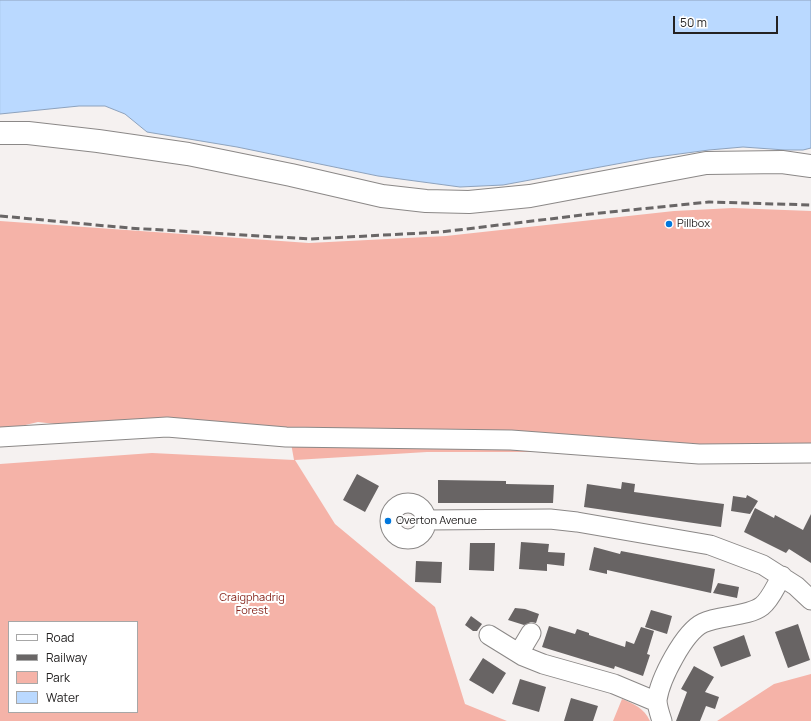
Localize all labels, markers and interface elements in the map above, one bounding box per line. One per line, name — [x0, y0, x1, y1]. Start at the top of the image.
scale bar — [675, 8, 780, 34]
text: 50 m — [680, 14, 707, 31]
place label: Pillbox — [677, 217, 710, 231]
marker: Pillbox — [664, 219, 674, 229]
place label: Overton Avenue — [396, 514, 477, 528]
marker: Overton Avenue — [383, 516, 393, 526]
park label: Craigphadrig Forest — [219, 591, 285, 617]
legend — [8, 621, 138, 713]
text: Road — [46, 629, 74, 646]
text: Railway — [46, 649, 87, 666]
text: Park — [46, 669, 70, 686]
text: Water — [46, 689, 79, 706]

